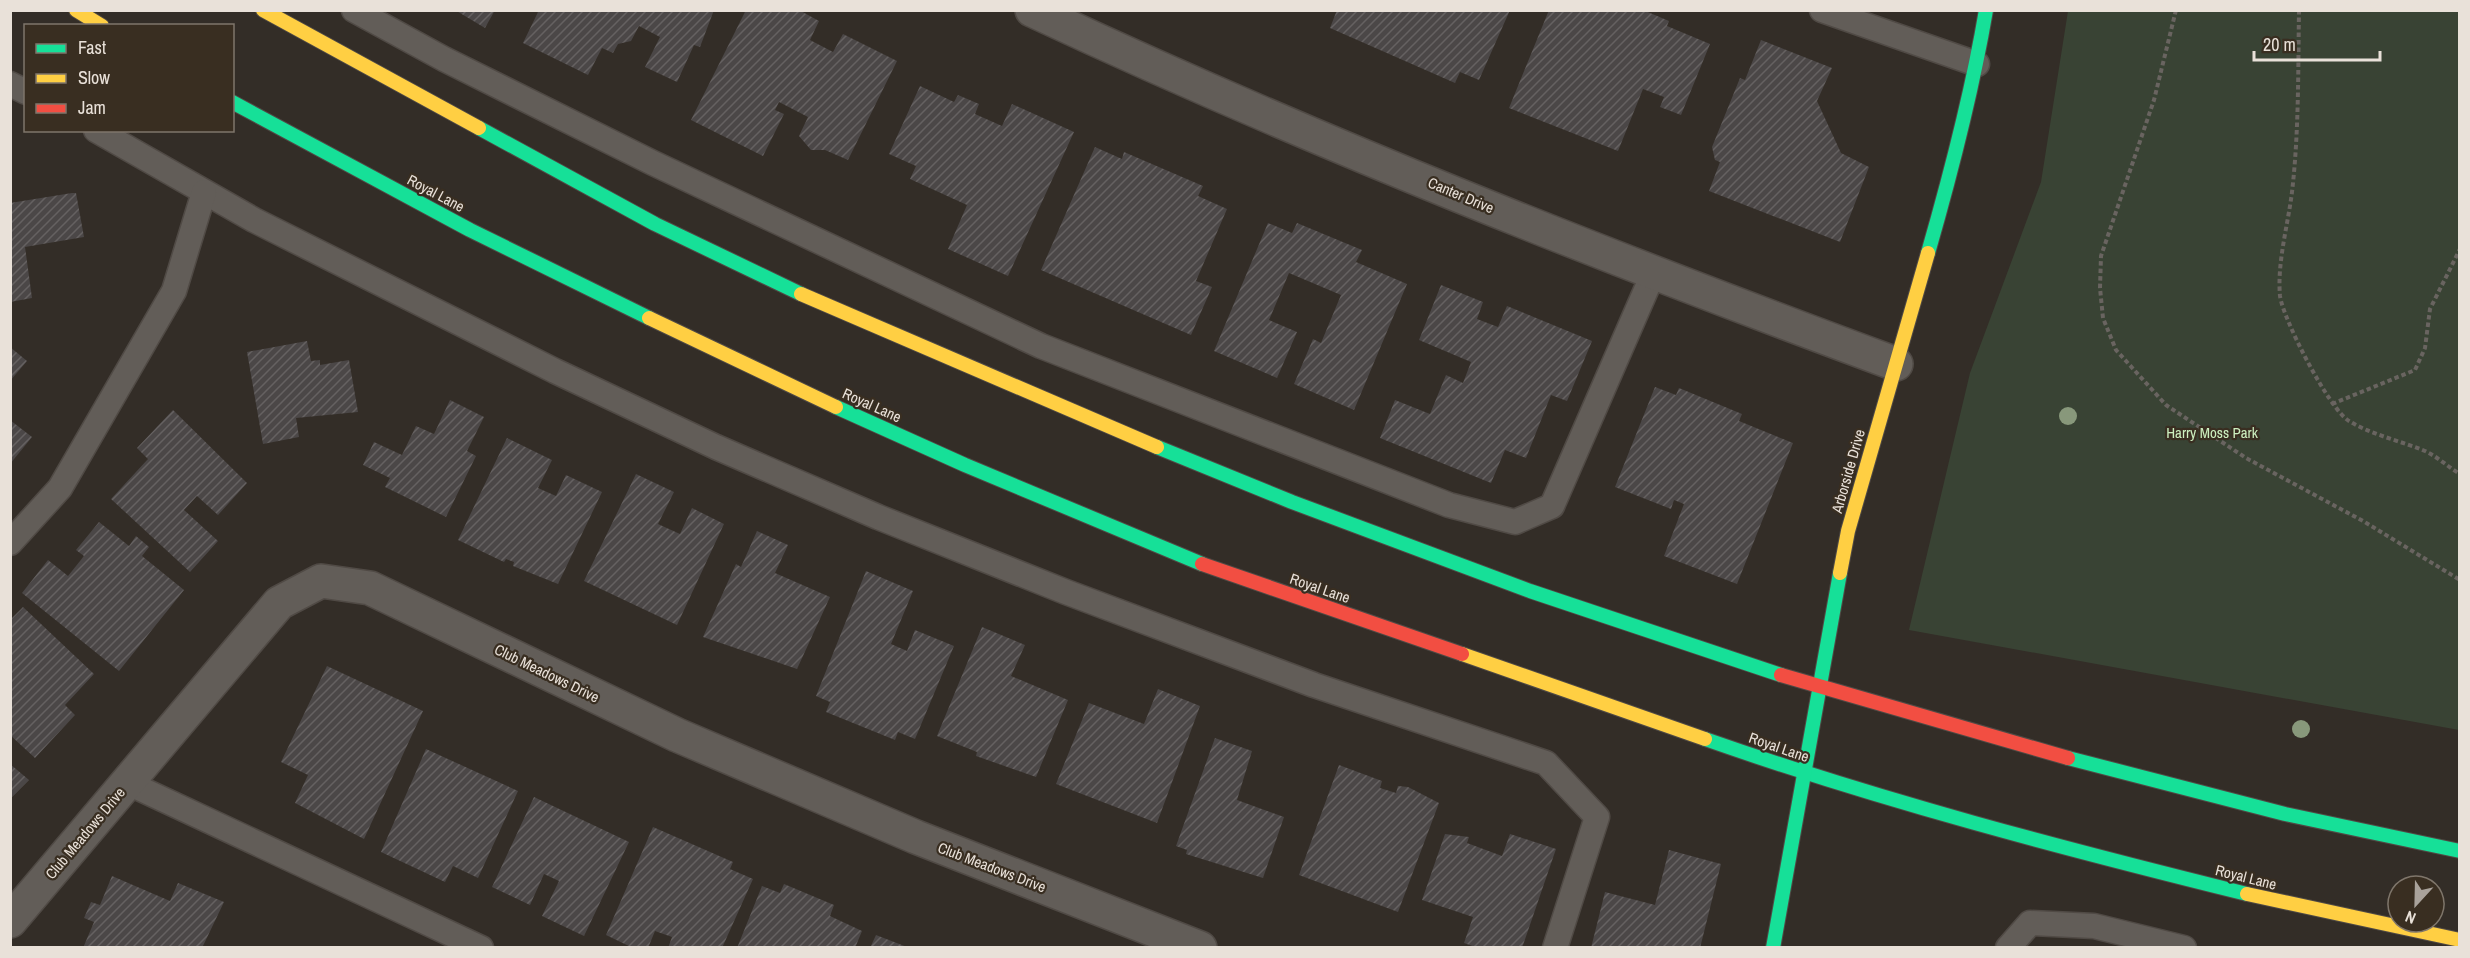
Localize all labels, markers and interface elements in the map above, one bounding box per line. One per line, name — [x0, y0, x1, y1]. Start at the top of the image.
legend — [24, 24, 234, 132]
scale bar — [2254, 24, 2380, 62]
text: 20 m — [2263, 32, 2296, 57]
text: Fast — [78, 35, 106, 60]
text: Slow — [78, 65, 110, 90]
text: Jam — [78, 95, 106, 120]
street label: Royal Lane — [404, 169, 469, 217]
street label: Canter Drive — [1425, 172, 1497, 218]
street label: Royal Lane — [839, 383, 905, 427]
park label: Harry Moss Park — [2166, 422, 2259, 443]
street label: Arborside Drive — [1826, 427, 1870, 516]
street label: Royal Lane — [1287, 568, 1353, 608]
street label: Club Meadows Drive — [491, 639, 603, 708]
street label: Royal Lane — [1746, 727, 1812, 767]
street label: Club Meadows Drive — [40, 782, 130, 883]
street label: Club Meadows Drive — [935, 837, 1049, 897]
street label: Royal Lane — [2213, 859, 2279, 895]
north arrow — [2386, 874, 2446, 934]
text: N — [2402, 906, 2419, 930]

